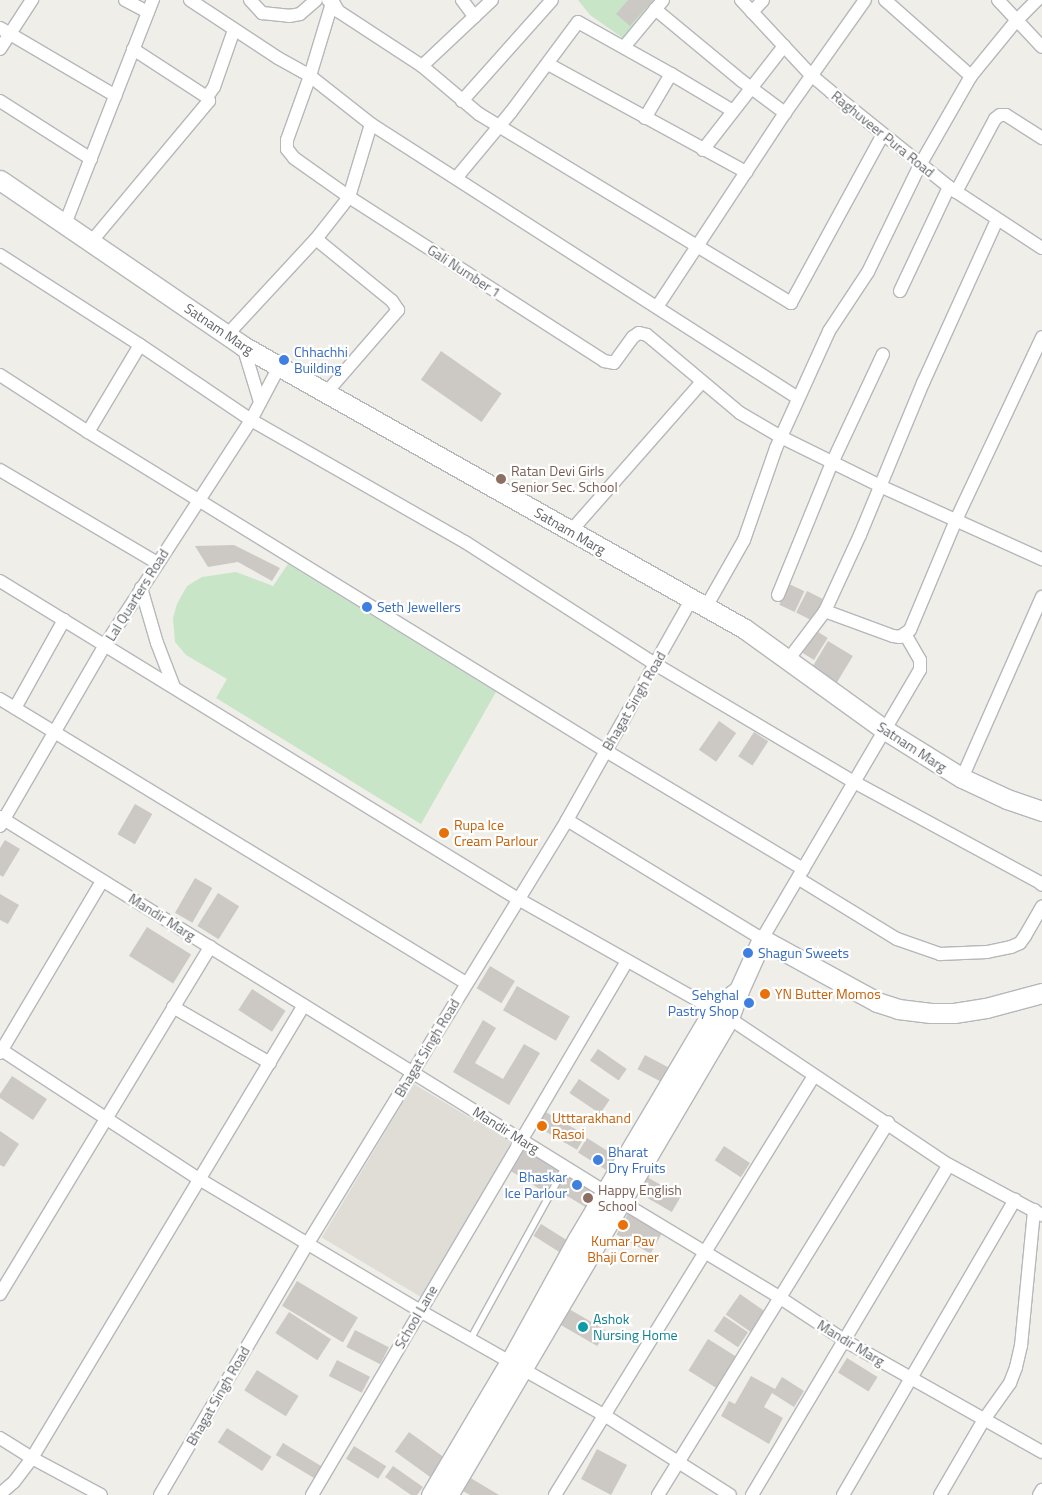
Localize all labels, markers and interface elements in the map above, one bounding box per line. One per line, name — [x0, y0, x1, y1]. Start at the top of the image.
street label: Raghuveer Pura Road — [828, 87, 938, 181]
street label: Gali Number 1 — [424, 241, 504, 301]
street label: Satnam Marg — [181, 300, 257, 358]
place label: Chhachhi Building — [294, 344, 348, 377]
marker: Chhachhi Building — [278, 354, 290, 366]
place label: Ratan Devi Girls Senior Sec. School — [511, 463, 618, 496]
marker: Ratan Devi Girls Senior Sec. School — [495, 473, 507, 485]
street label: Satnam Marg — [531, 504, 609, 558]
street label: Lal Quarters Road — [102, 546, 172, 644]
place label: Seth Jewellers — [377, 599, 461, 615]
marker: Seth Jewellers — [361, 601, 373, 613]
street label: Bhagat Singh Road — [599, 648, 669, 754]
street label: Satnam Marg — [874, 718, 950, 776]
place label: Rupa Ice Cream Parlour — [454, 817, 538, 850]
marker: Rupa Ice Cream Parlour — [438, 827, 450, 839]
street label: Mandir Marg — [126, 890, 198, 944]
place label: Shagun Sweets — [758, 945, 849, 961]
marker: Shagun Sweets — [742, 947, 754, 959]
place label: YN Butter Momos — [775, 986, 881, 1002]
place label: Sehghal Pastry Shop — [668, 987, 739, 1020]
marker: YN Butter Momos — [759, 988, 771, 1000]
street label: Bhagat Singh Road — [391, 996, 463, 1100]
marker: Sehghal Pastry Shop — [743, 997, 755, 1009]
street label: Mandir Marg — [470, 1103, 542, 1157]
place label: Utttarakhand Rasoi — [552, 1110, 631, 1142]
marker: Utttarakhand Rasoi — [536, 1120, 548, 1132]
place label: Bharat Dry Fruits — [608, 1144, 666, 1176]
marker: Bharat Dry Fruits — [592, 1154, 604, 1166]
place label: Bhaskar Ice Parlour — [504, 1169, 567, 1202]
marker: Bhaskar Ice Parlour — [571, 1179, 583, 1191]
place label: Happy English School — [598, 1182, 682, 1214]
marker: Happy English School — [582, 1192, 594, 1204]
marker: Kumar Pav Bhaji Corner — [617, 1219, 629, 1231]
place label: Kumar Pav Bhaji Corner — [587, 1233, 659, 1266]
street label: School Lane — [391, 1282, 441, 1352]
place label: Ashok Nursing Home — [593, 1311, 678, 1344]
street label: Mandir Marg — [814, 1316, 888, 1370]
marker: Ashok Nursing Home — [577, 1321, 589, 1333]
street label: Bhagat Singh Road — [183, 1343, 253, 1449]

